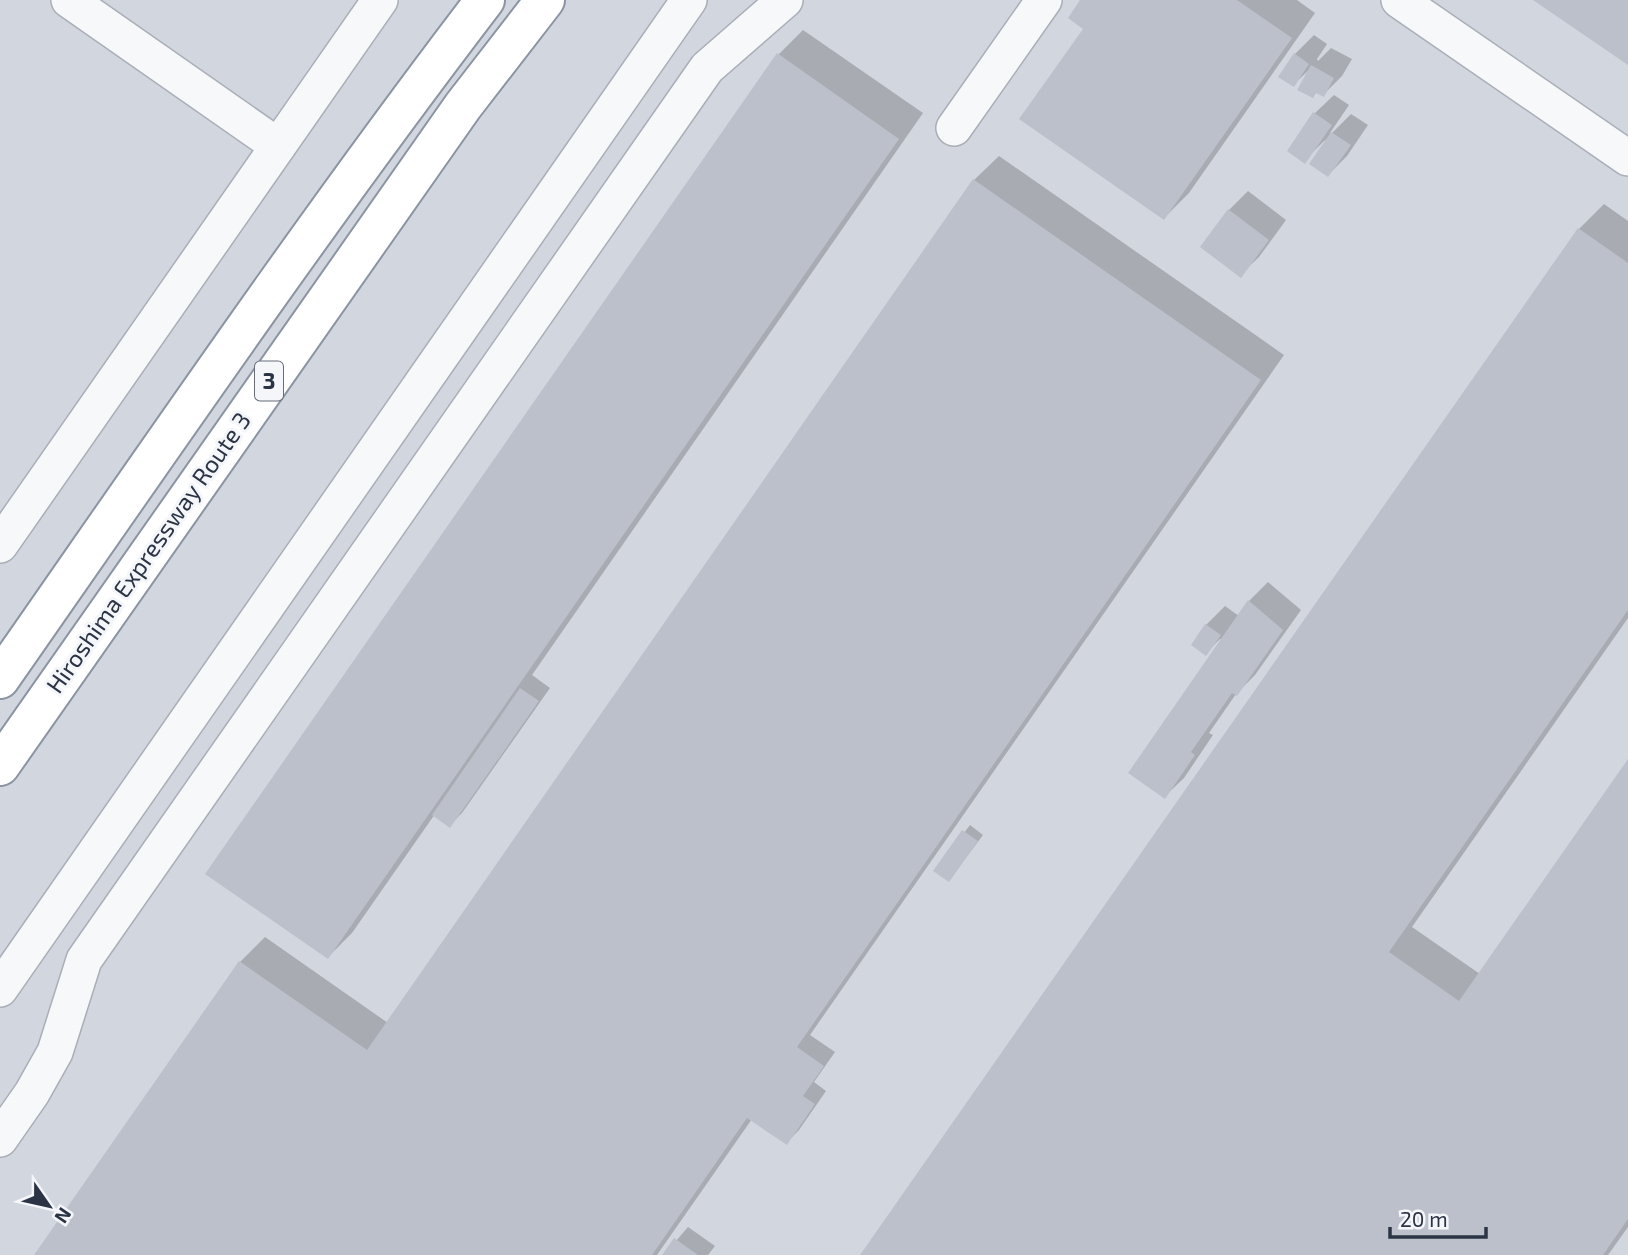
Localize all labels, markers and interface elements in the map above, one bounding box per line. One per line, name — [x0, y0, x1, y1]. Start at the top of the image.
road number: 3 — [255, 362, 283, 400]
street label: Hiroshima Expressway Route 3 — [39, 406, 256, 698]
north arrow — [14, 1171, 84, 1241]
scale bar — [1390, 1196, 1486, 1240]
text: N — [50, 1204, 77, 1228]
text: 20 m — [1400, 1206, 1448, 1231]

